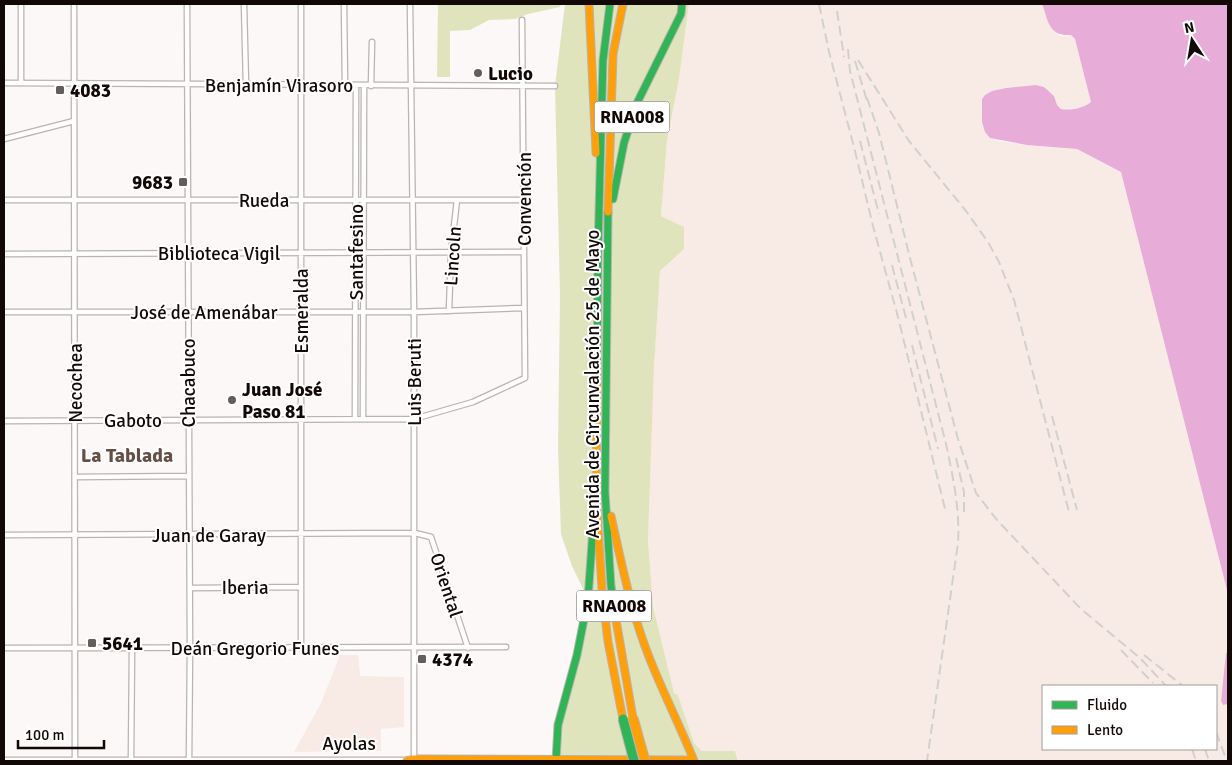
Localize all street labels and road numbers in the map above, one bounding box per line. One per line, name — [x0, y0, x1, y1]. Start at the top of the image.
street label: Benjamín Virasoro — [205, 74, 353, 98]
road number: RNA008 — [594, 101, 670, 132]
street label: Convención — [513, 152, 537, 246]
street label: Rueda — [239, 189, 289, 213]
street label: Santafesino — [345, 204, 369, 300]
street label: Lincoln — [439, 225, 467, 287]
street label: Avenida de Circunvalación 25 de Mayo — [581, 229, 605, 538]
street label: Biblioteca Vigil — [158, 242, 280, 266]
street label: Esmeralda — [290, 268, 314, 354]
street label: José de Amenábar — [130, 301, 278, 325]
street label: Chacabuco — [177, 338, 201, 428]
street label: Luis Beruti — [403, 338, 427, 426]
street label: Necochea — [64, 343, 88, 423]
street label: Gaboto — [104, 409, 162, 433]
street label: Juan de Garay — [152, 524, 266, 548]
street label: Oriental — [424, 550, 468, 621]
street label: Iberia — [221, 576, 269, 600]
road number: RNA008 — [576, 590, 652, 622]
street label: Deán Gregorio Funes — [171, 637, 339, 661]
street label: Ayolas — [322, 732, 376, 756]

